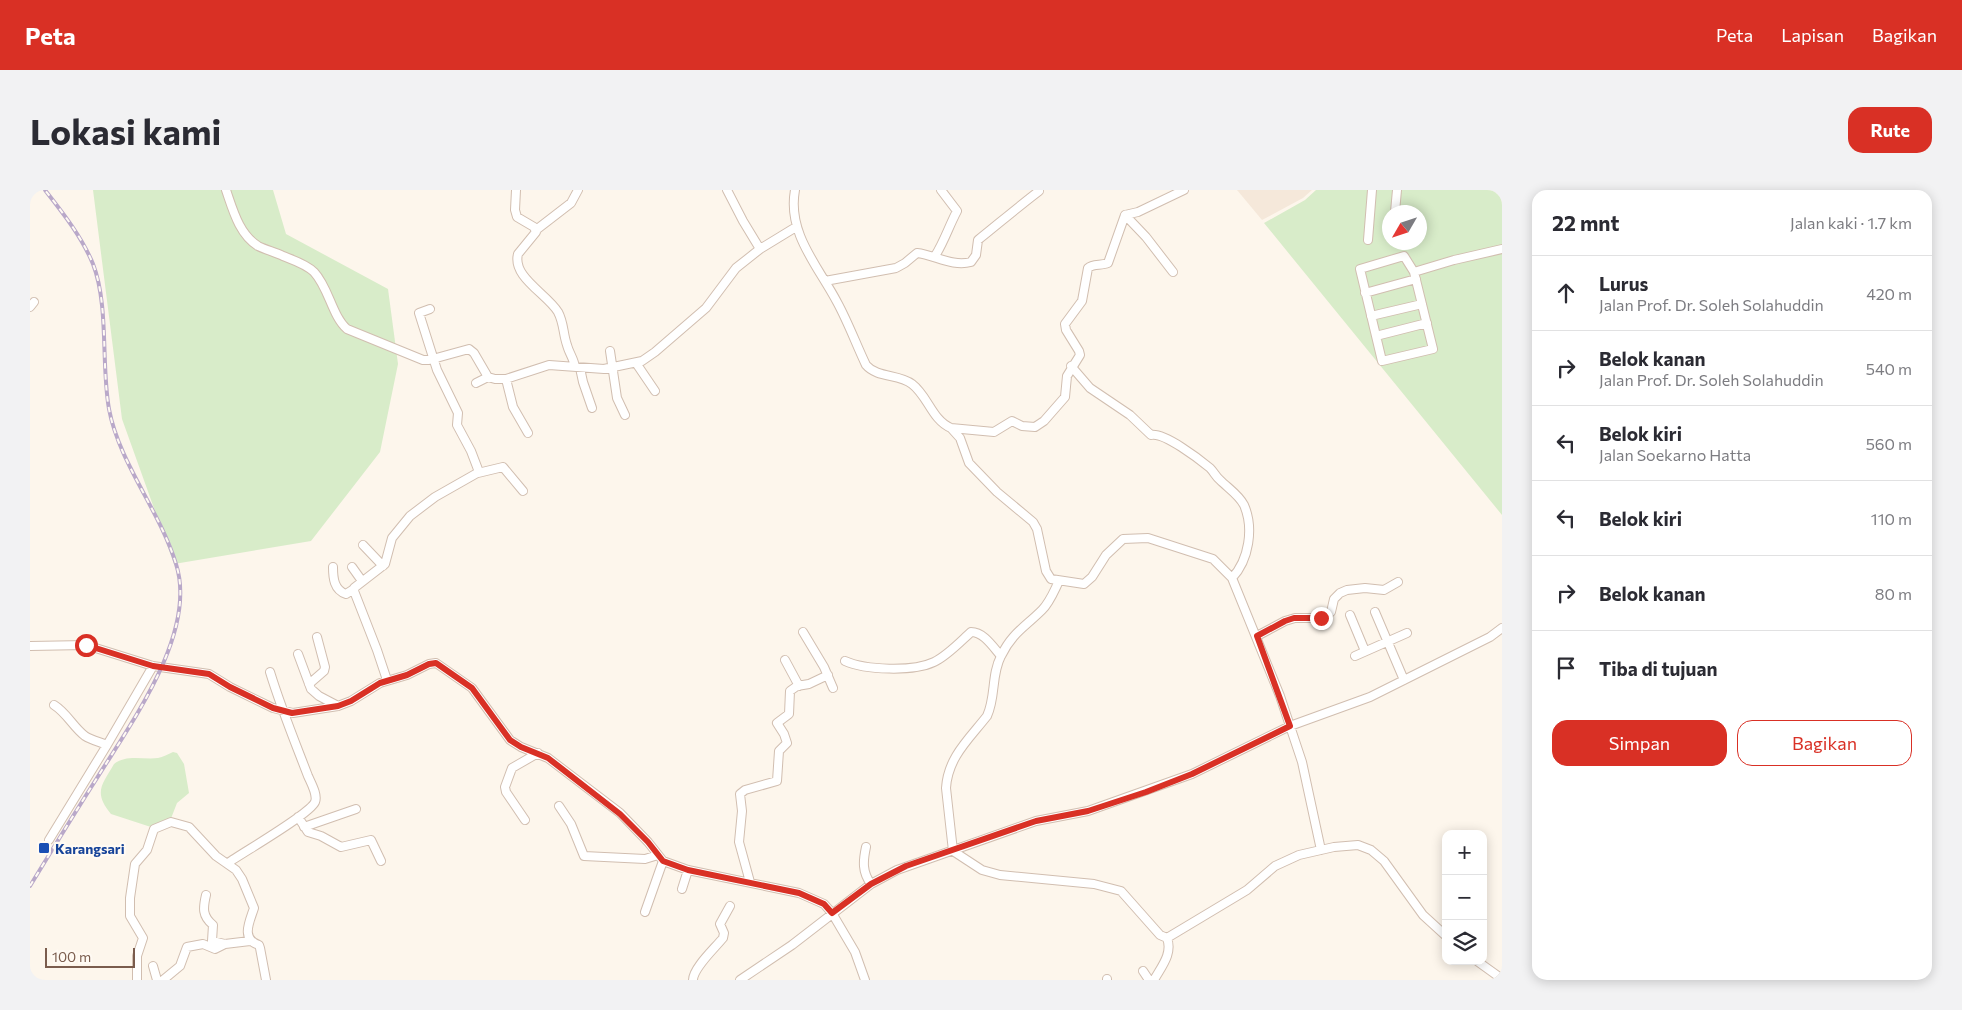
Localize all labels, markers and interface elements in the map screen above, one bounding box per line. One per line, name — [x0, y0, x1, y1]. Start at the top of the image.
text: Peta — [25, 21, 76, 50]
text: Peta — [1716, 24, 1753, 46]
text: Lapisan — [1781, 24, 1844, 46]
text: Bagikan — [1872, 24, 1937, 46]
button: Rute — [1848, 107, 1932, 153]
text: Lokasi kami — [30, 109, 221, 152]
north arrow — [1382, 205, 1427, 250]
text: 22 mnt — [1552, 210, 1619, 235]
text: Jalan kaki · 1.7 km — [1790, 213, 1912, 232]
text: Lurus — [1599, 272, 1648, 295]
icon: ahead — [1552, 279, 1580, 307]
text: 420 m — [1866, 284, 1912, 303]
text: Jalan Prof. Dr. Soleh Solahuddin — [1599, 295, 1824, 314]
text: Belok kanan — [1599, 347, 1706, 370]
icon: right — [1552, 354, 1580, 382]
text: 540 m — [1866, 359, 1912, 378]
text: Jalan Prof. Dr. Soleh Solahuddin — [1599, 370, 1824, 389]
text: Belok kiri — [1599, 422, 1682, 445]
icon: left — [1552, 429, 1580, 457]
text: 560 m — [1866, 434, 1912, 453]
text: Jalan Soekarno Hatta — [1599, 445, 1751, 464]
icon: left — [1552, 504, 1580, 532]
text: Belok kiri — [1599, 507, 1682, 530]
text: 110 m — [1871, 509, 1912, 528]
icon: right — [1552, 579, 1580, 607]
text: Belok kanan — [1599, 582, 1706, 605]
text: 80 m — [1875, 584, 1912, 603]
route end — [1310, 607, 1333, 630]
route start — [75, 634, 98, 657]
icon: arrive — [1552, 654, 1580, 682]
text: Tiba di tujuan — [1599, 657, 1717, 680]
button: Simpan — [1552, 720, 1727, 766]
button: Bagikan — [1737, 720, 1912, 766]
map controls — [1442, 830, 1487, 965]
button: + — [1442, 830, 1487, 875]
place label: Karangsari — [55, 840, 125, 857]
marker: Karangsari — [37, 841, 51, 855]
button: − — [1442, 875, 1487, 920]
button: layers — [1442, 920, 1487, 965]
scale bar — [45, 945, 135, 968]
text: 100 m — [52, 948, 91, 965]

